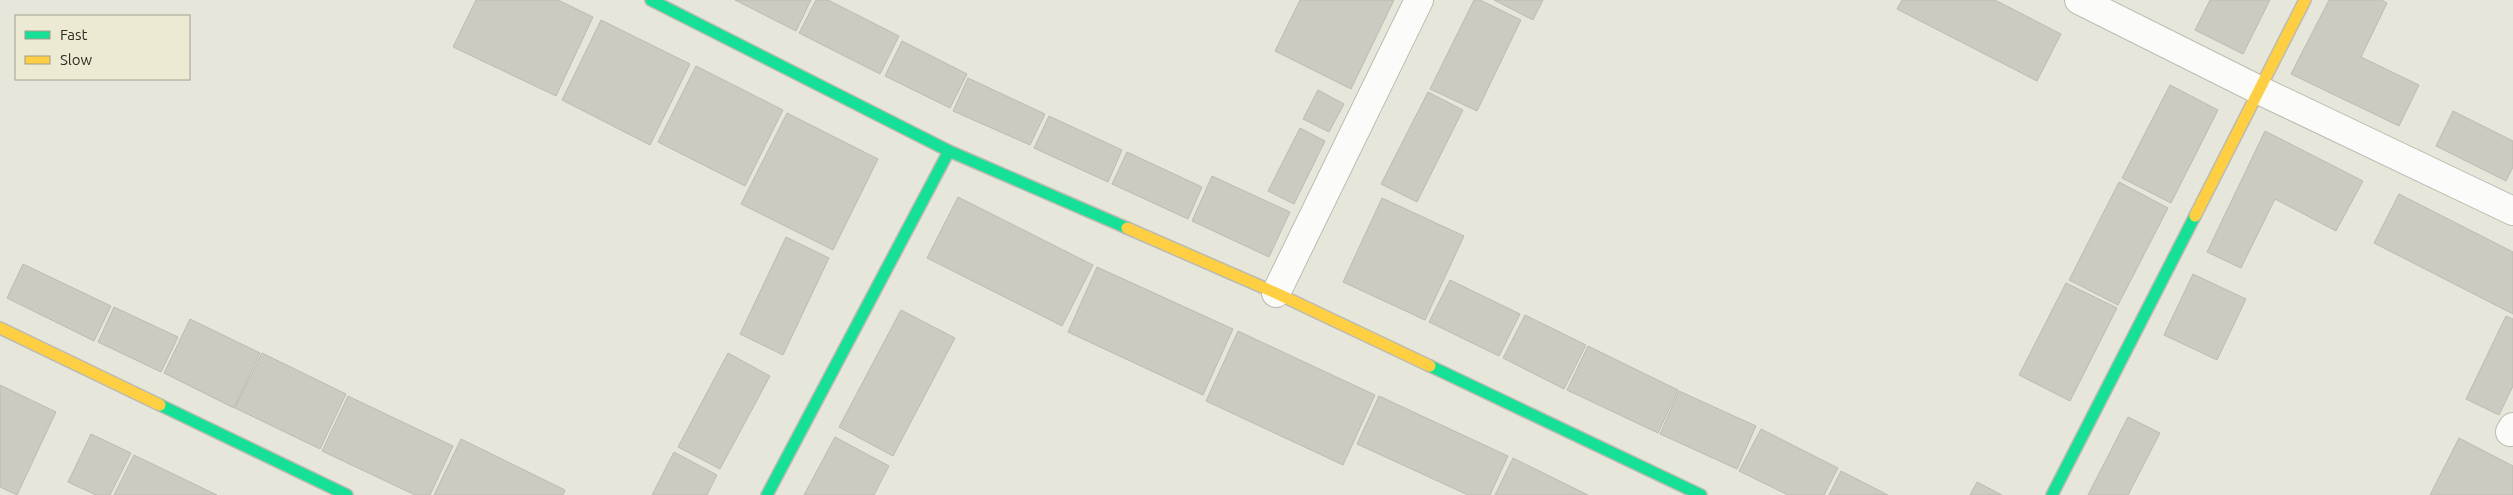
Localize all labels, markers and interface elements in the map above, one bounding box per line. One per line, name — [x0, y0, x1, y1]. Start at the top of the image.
legend — [15, 15, 190, 80]
text: Fast — [60, 26, 88, 43]
text: Slow — [60, 51, 93, 68]

